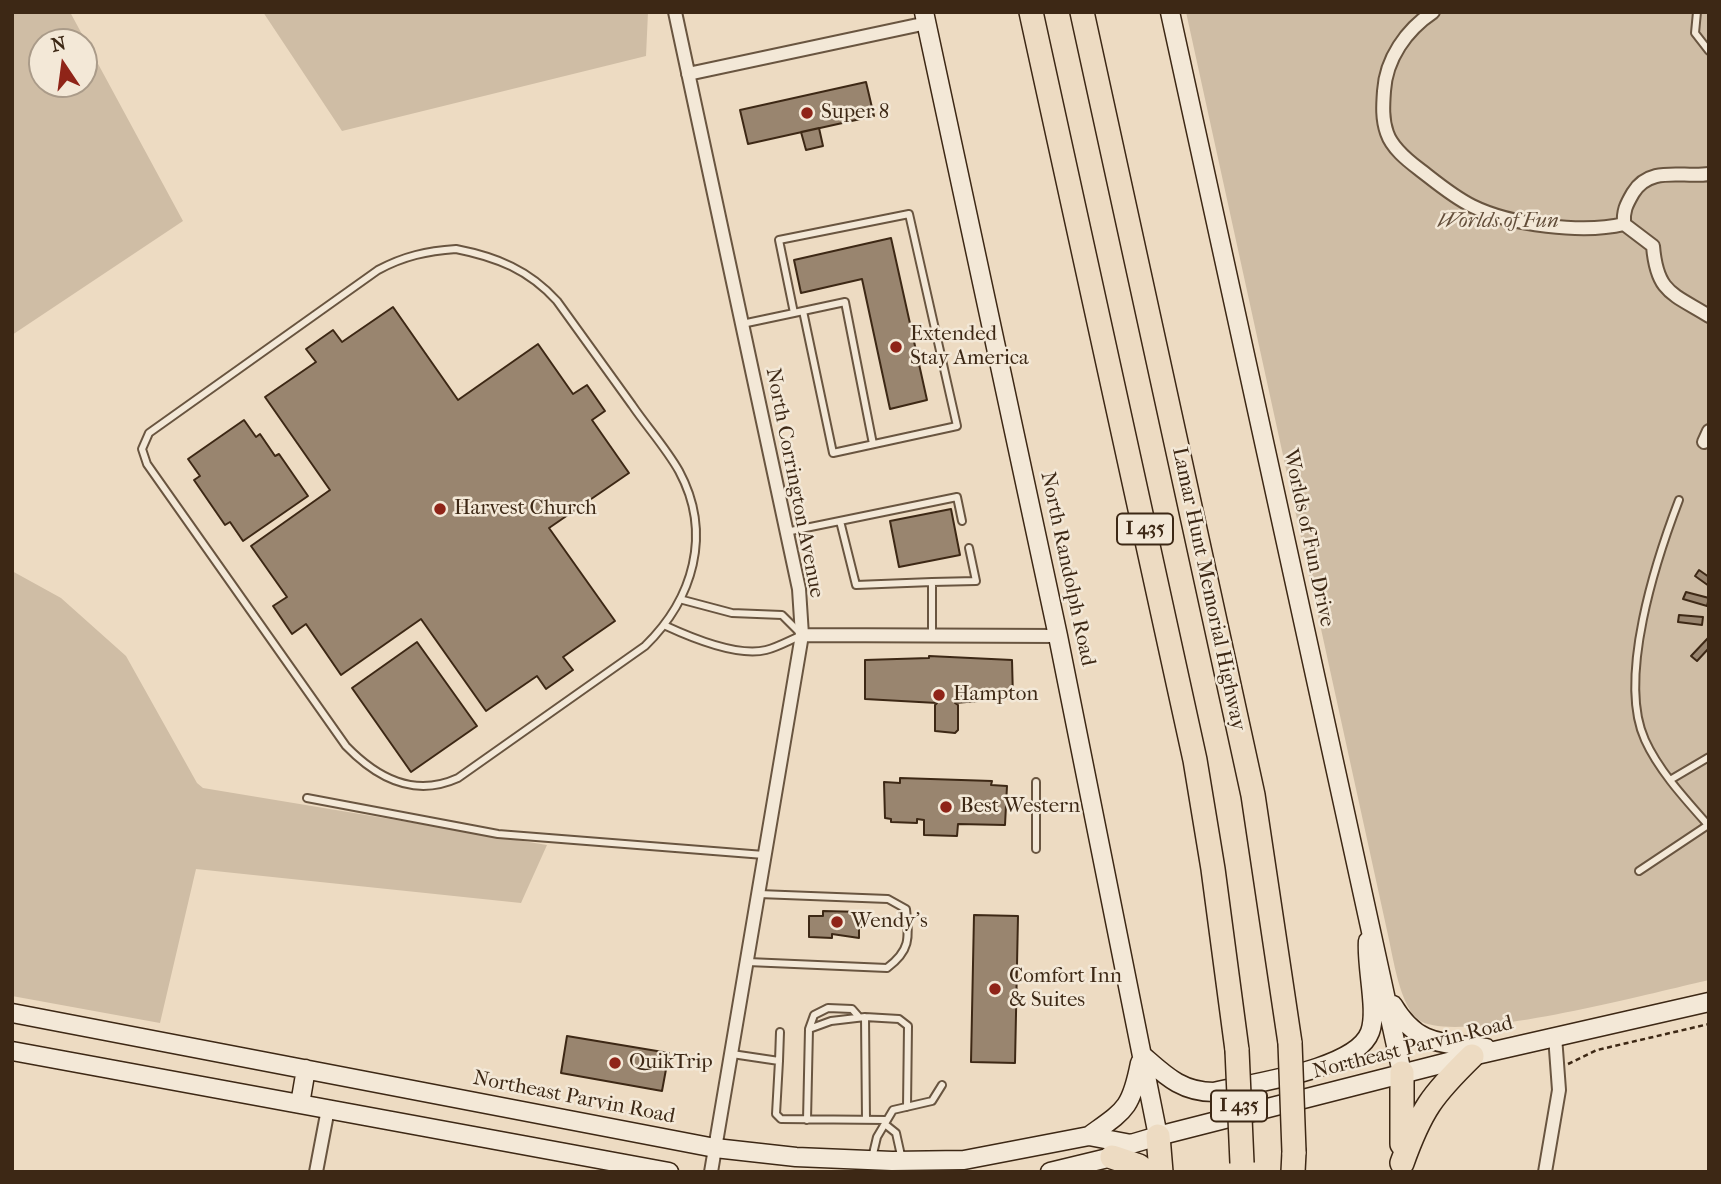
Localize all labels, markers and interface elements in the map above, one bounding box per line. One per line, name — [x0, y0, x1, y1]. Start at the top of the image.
north arrow — [28, 28, 98, 98]
text: N — [49, 32, 68, 57]
place label: Super 8 — [821, 100, 889, 126]
marker: Super 8 — [799, 105, 815, 121]
park label: Worlds of Fun — [1437, 209, 1559, 235]
place label: Extended Stay America — [910, 322, 1029, 372]
marker: Extended Stay America — [888, 339, 904, 355]
street label: North Corrington Avenue — [759, 366, 829, 600]
street label: Lamar Hunt Memorial Highway — [1166, 445, 1250, 733]
street label: Worlds of Fun Drive — [1277, 447, 1339, 629]
street label: North Randolph Road — [1034, 469, 1100, 669]
place label: Harvest Church — [454, 496, 597, 522]
marker: Harvest Church — [432, 501, 448, 517]
road number: I 435 — [1117, 514, 1173, 544]
place label: Hampton — [953, 682, 1038, 708]
marker: Hampton — [931, 687, 947, 703]
place label: Best Western — [960, 794, 1080, 820]
marker: Best Western — [938, 799, 954, 815]
place label: Wendy's — [851, 909, 928, 935]
marker: Wendy's — [829, 914, 845, 930]
place label: Comfort Inn & Suites — [1009, 964, 1122, 1014]
marker: Comfort Inn & Suites — [987, 981, 1003, 997]
street label: Northeast Parvin Road — [1310, 1011, 1516, 1085]
place label: QuikTrip — [629, 1050, 713, 1076]
marker: QuikTrip — [607, 1055, 623, 1071]
street label: Northeast Parvin Road — [471, 1066, 677, 1130]
road number: I 435 — [1211, 1090, 1267, 1122]

